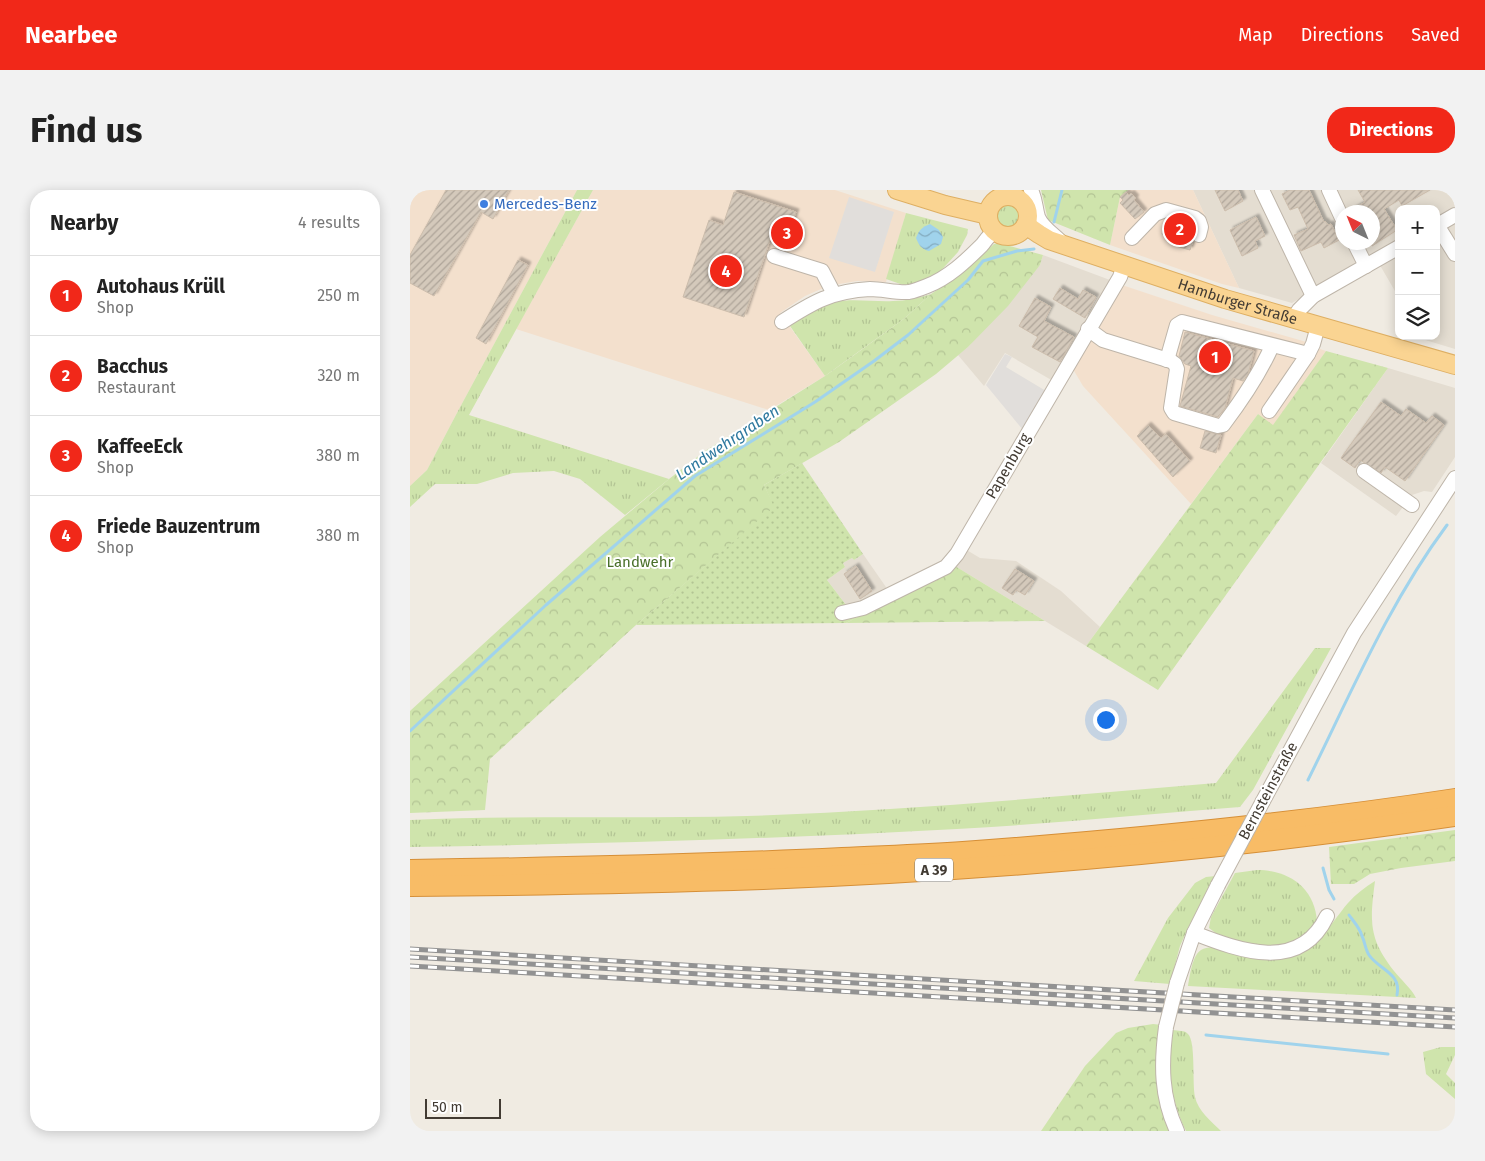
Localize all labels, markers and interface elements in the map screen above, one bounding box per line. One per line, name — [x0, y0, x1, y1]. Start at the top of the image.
text: Nearbee — [25, 21, 118, 49]
text: Map — [1238, 24, 1273, 46]
text: Directions — [1301, 24, 1383, 46]
text: Saved — [1411, 24, 1460, 46]
button: Directions — [1327, 107, 1455, 153]
text: Find us — [30, 109, 142, 151]
place label: Mercedes-Benz — [494, 195, 597, 213]
marker: Mercedes-Benz — [478, 198, 490, 210]
north arrow — [1335, 205, 1380, 250]
map controls — [1395, 205, 1440, 340]
button: + — [1395, 205, 1440, 250]
text: Nearby — [50, 210, 118, 236]
pin: 2 — [1164, 210, 1196, 248]
text: 4 results — [298, 213, 360, 232]
pin: 3 — [771, 214, 803, 252]
button: − — [1395, 250, 1440, 295]
pin: 4 — [710, 252, 742, 290]
text: Autohaus Krüll — [97, 275, 225, 298]
street label: Hamburger Straße — [1176, 275, 1300, 328]
text: 1 — [62, 286, 70, 305]
text: 250 m — [317, 286, 360, 305]
button: layers — [1395, 295, 1440, 340]
text: Shop — [97, 298, 134, 317]
pin: 1 — [1199, 338, 1231, 376]
text: Bacchus — [97, 355, 168, 378]
text: 2 — [62, 366, 70, 385]
text: 320 m — [317, 366, 360, 385]
text: Restaurant — [97, 378, 176, 397]
water label: Landwehrgraben — [672, 401, 783, 484]
street label: Papenburg — [982, 430, 1034, 502]
text: KaffeeEck — [97, 435, 183, 458]
text: 3 — [62, 446, 70, 465]
text: 380 m — [316, 446, 360, 465]
text: Shop — [97, 458, 134, 477]
text: Friede Bauzentrum — [97, 515, 260, 538]
text: 4 — [61, 526, 71, 545]
text: 380 m — [316, 526, 360, 545]
text: Shop — [97, 538, 134, 557]
park label: Landwehr — [607, 553, 674, 571]
your location — [1093, 707, 1119, 733]
street label: Bernsteinstraße — [1235, 739, 1301, 843]
road number: A 39 — [915, 858, 953, 882]
scale bar — [425, 1096, 501, 1119]
text: 50 m — [432, 1099, 463, 1116]

